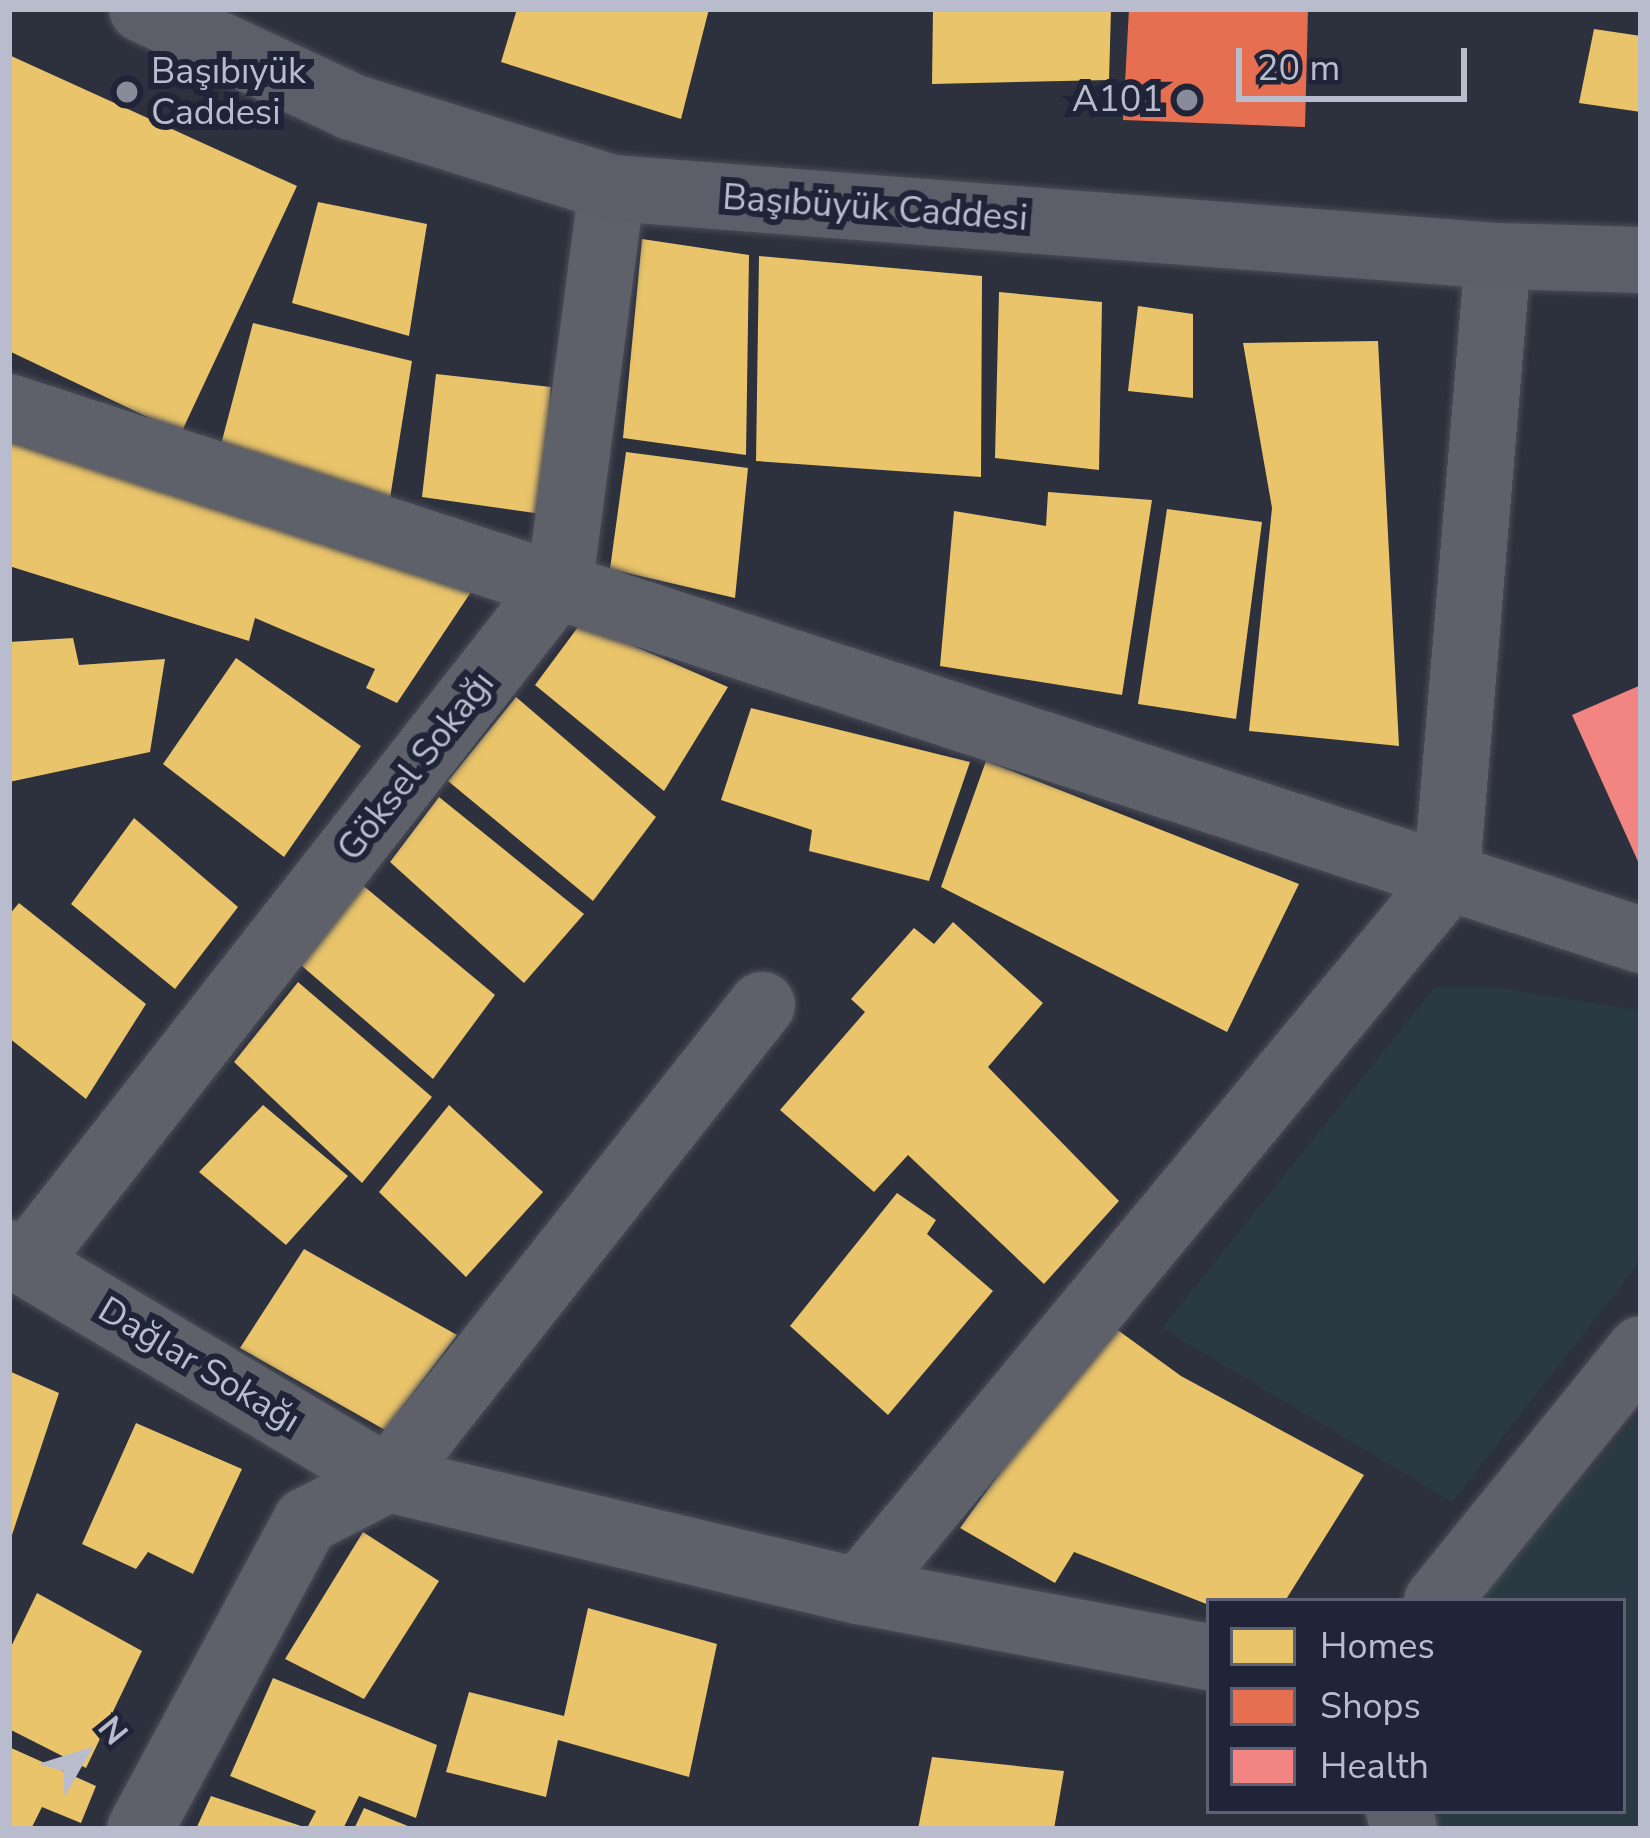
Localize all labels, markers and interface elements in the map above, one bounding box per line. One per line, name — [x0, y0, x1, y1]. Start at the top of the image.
scale bar — [1242, 24, 1473, 98]
text: 20 m — [1257, 44, 1340, 93]
place label: Başıbıyük Caddesi — [151, 49, 306, 134]
place label: A101 — [1072, 78, 1163, 122]
marker: Başıbıyük Caddesi — [114, 79, 140, 105]
marker: A101 — [1174, 87, 1200, 113]
street label: Başıbüyük Caddesi — [721, 176, 1029, 240]
street label: Göksel Sokağı — [329, 663, 503, 869]
street label: Dağlar Sokağı — [90, 1288, 308, 1442]
legend — [1206, 1598, 1626, 1814]
text: Homes — [1320, 1622, 1435, 1671]
text: Shops — [1320, 1682, 1421, 1731]
north arrow — [24, 1694, 144, 1814]
text: N — [87, 1707, 138, 1755]
text: Health — [1320, 1742, 1429, 1791]

